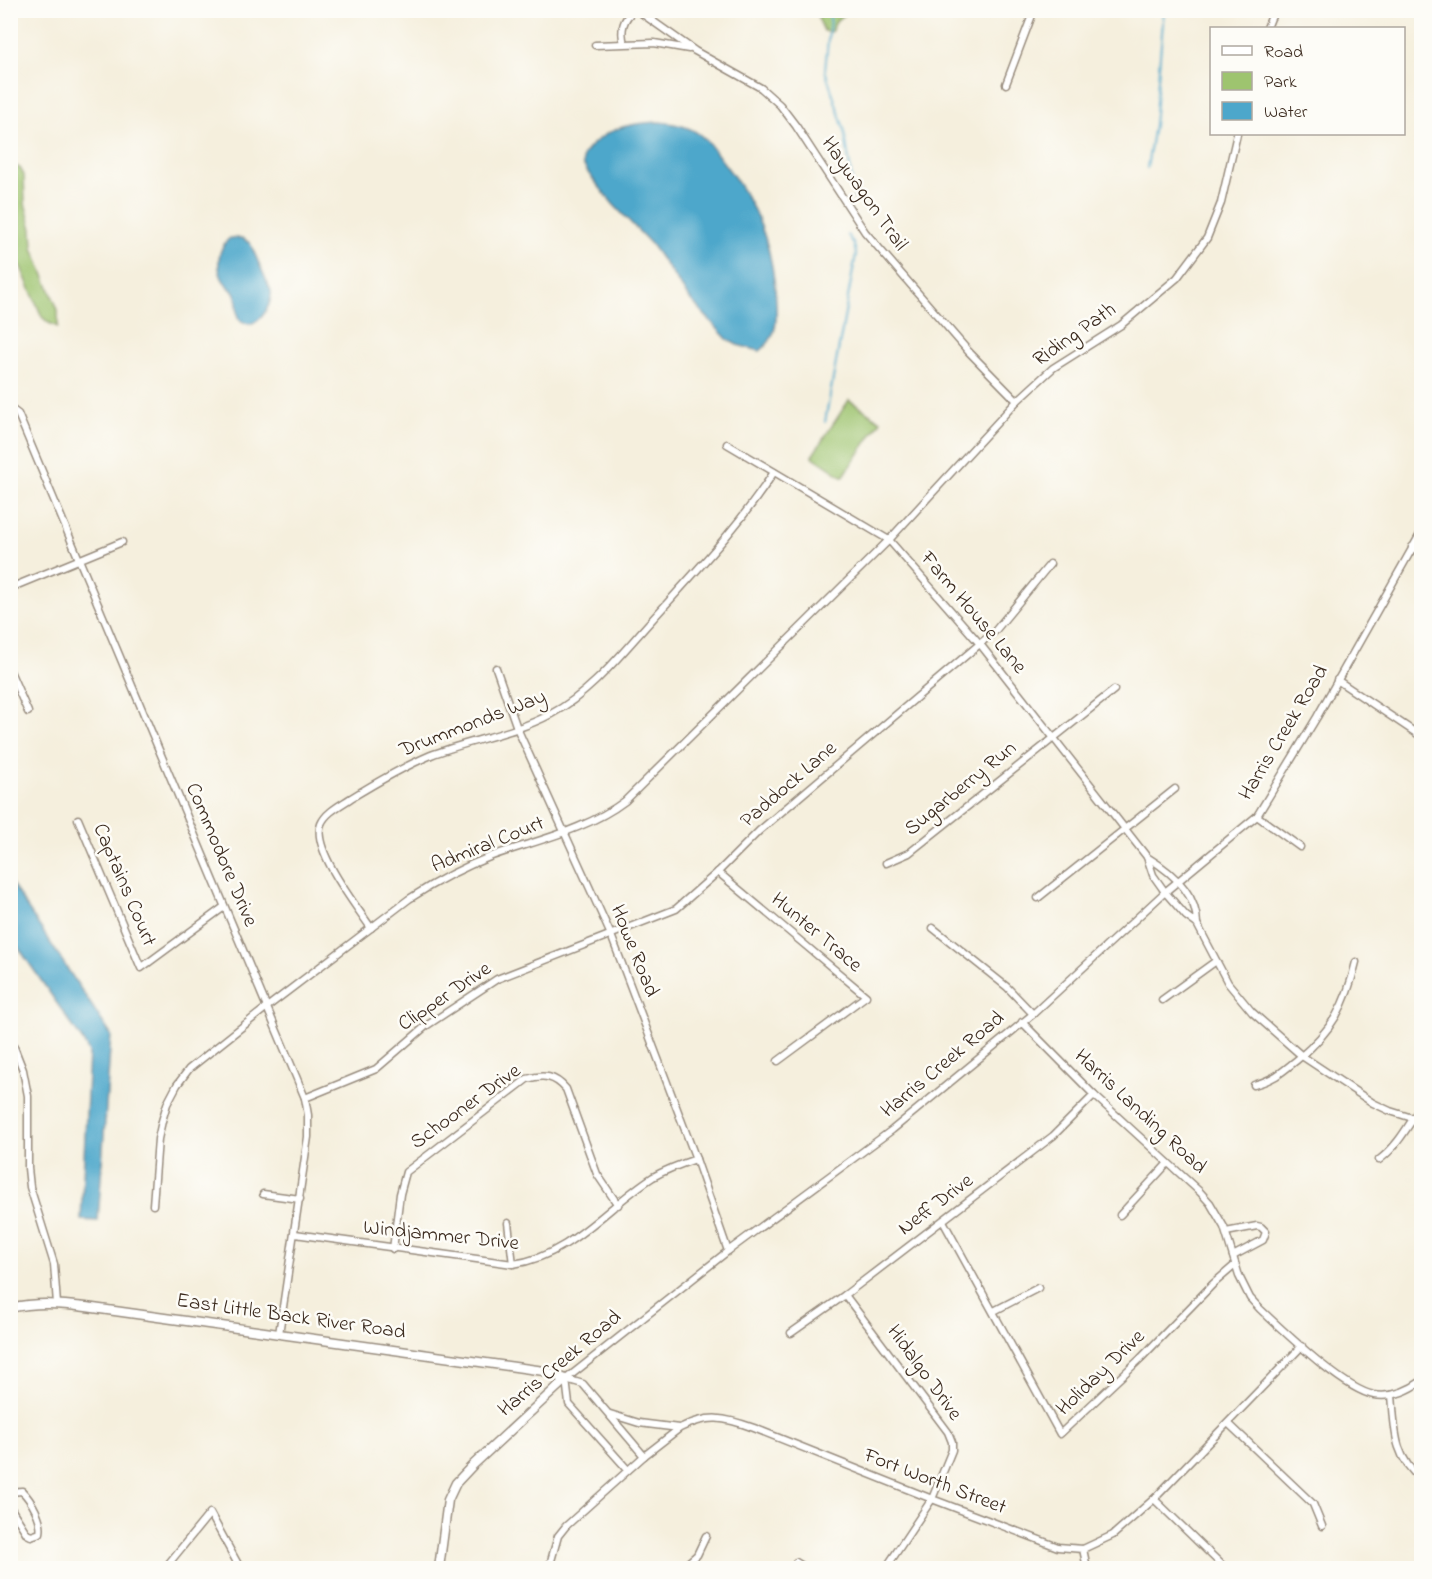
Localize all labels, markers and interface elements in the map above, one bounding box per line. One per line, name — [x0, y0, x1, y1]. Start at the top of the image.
legend — [1210, 27, 1405, 135]
text: Road — [1264, 40, 1303, 66]
text: Park — [1264, 70, 1297, 96]
text: Water — [1264, 100, 1308, 126]
street label: Haywagon Trail — [812, 131, 915, 258]
street label: Riding Path — [1027, 295, 1124, 376]
street label: Farm House Lane — [912, 544, 1034, 681]
street label: Harris Creek Road — [1232, 659, 1336, 806]
street label: Drummonds Way — [394, 682, 551, 768]
street label: Paddock Lane — [734, 734, 844, 835]
street label: Sugarberry Run — [898, 734, 1025, 845]
street label: Commodore Drive — [177, 778, 265, 932]
street label: Admiral Court — [427, 809, 549, 881]
street label: Captains Court — [85, 819, 163, 951]
street label: Hunter Trace — [764, 886, 869, 981]
street label: Howe Road — [602, 900, 666, 1002]
street label: Clipper Drive — [392, 954, 498, 1039]
street label: Harris Creek Road — [875, 1004, 1011, 1126]
street label: Harris Landing Road — [1065, 1042, 1213, 1183]
street label: Schooner Drive — [405, 1056, 528, 1157]
street label: Neff Drive — [892, 1166, 981, 1243]
street label: Windjammer Drive — [362, 1213, 521, 1259]
street label: East Little Back River Road — [174, 1286, 408, 1348]
street label: Harris Creek Road — [492, 1303, 628, 1425]
street label: Hidalgo Drive — [877, 1319, 969, 1429]
street label: Holiday Drive — [1050, 1322, 1154, 1425]
street label: Fort Worth Street — [858, 1441, 1011, 1523]

